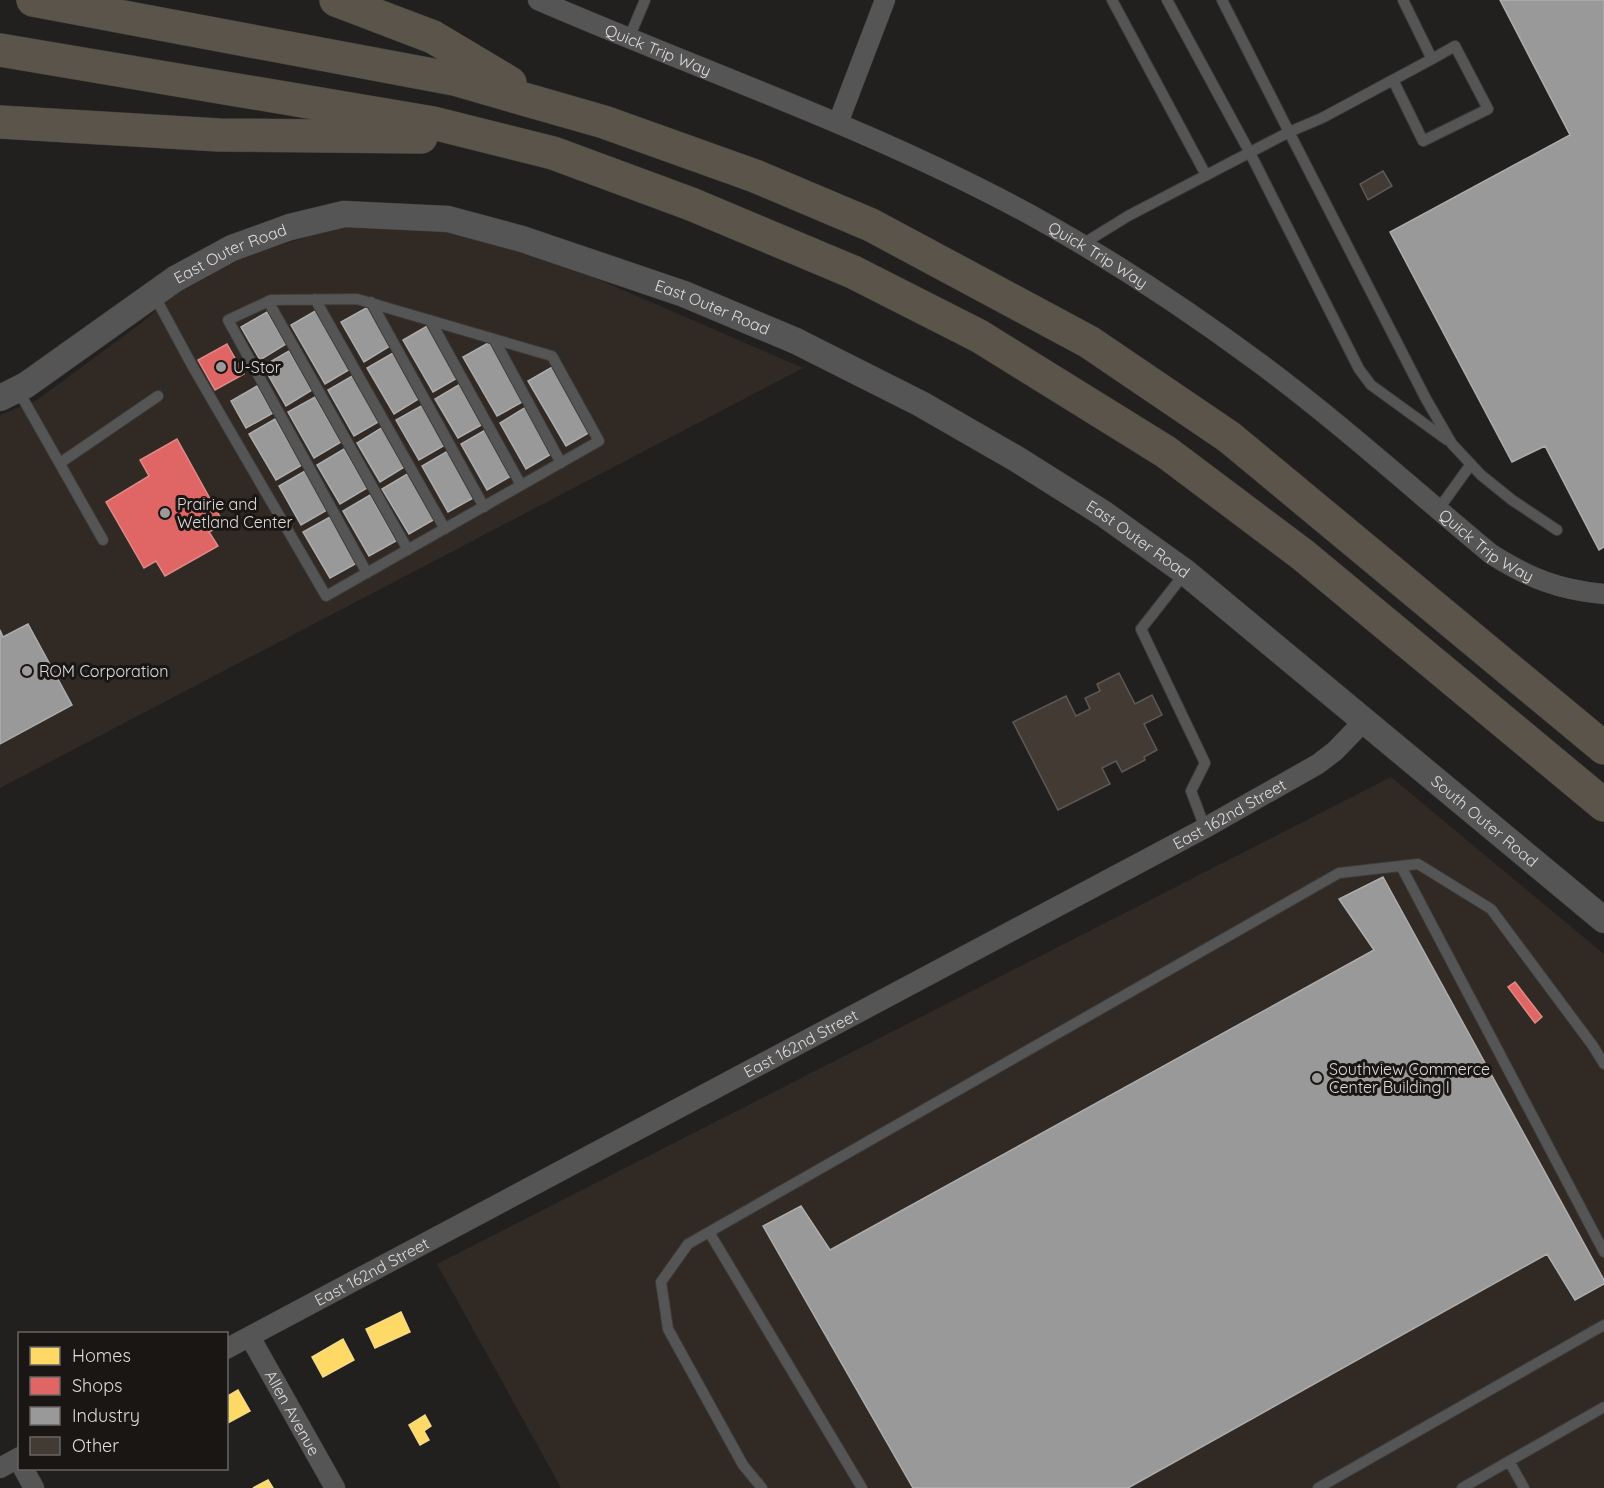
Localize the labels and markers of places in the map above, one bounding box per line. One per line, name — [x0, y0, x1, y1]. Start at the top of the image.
place label: U-Stor — [233, 357, 281, 377]
marker: U-Stor — [214, 360, 228, 374]
place label: Prairie and Wetland Center — [177, 494, 293, 532]
marker: Prairie and Wetland Center — [158, 506, 172, 520]
place label: ROM Corporation — [39, 661, 168, 681]
marker: ROM Corporation — [20, 664, 34, 678]
place label: Southview Commerce Center Building I — [1329, 1059, 1490, 1097]
marker: Southview Commerce Center Building I — [1310, 1071, 1324, 1085]

